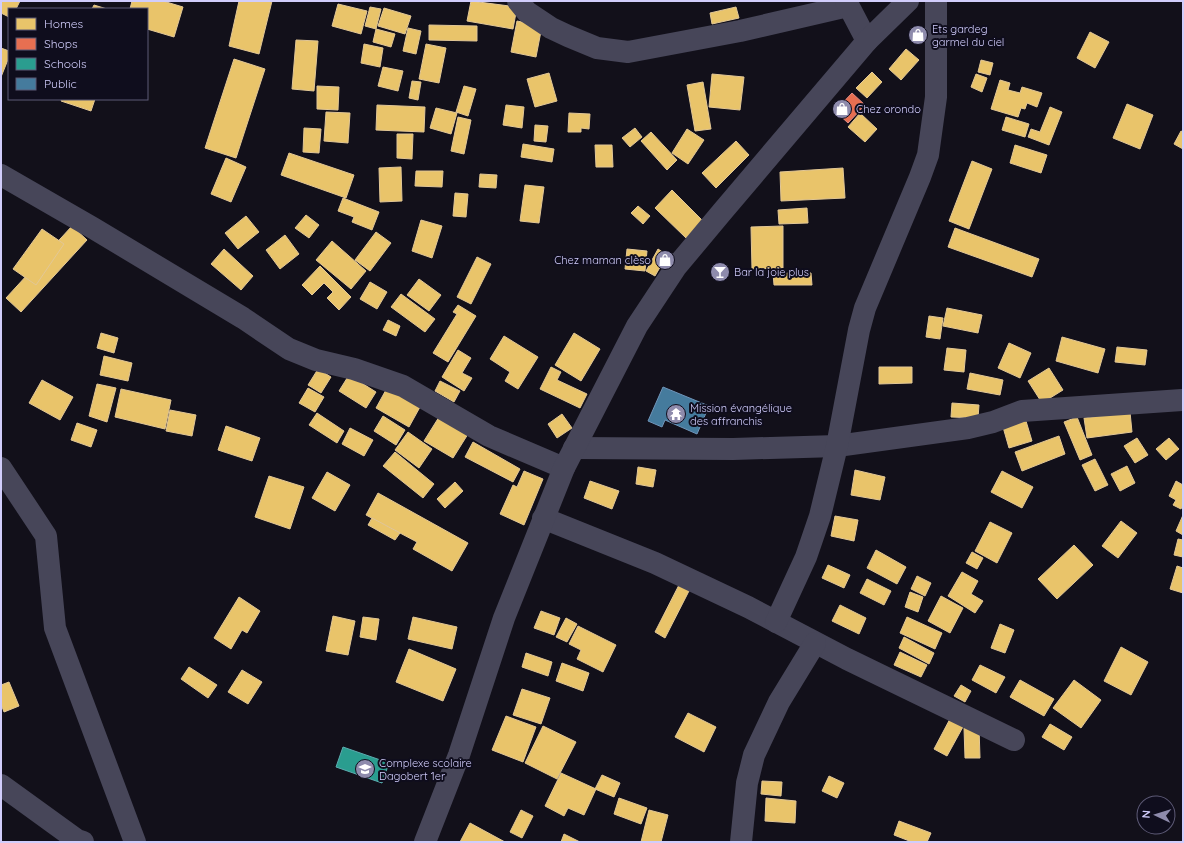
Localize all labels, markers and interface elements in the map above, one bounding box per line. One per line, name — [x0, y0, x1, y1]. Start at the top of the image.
legend — [8, 8, 148, 100]
text: Homes — [44, 16, 84, 31]
place label: Ets gardeg garmel du ciel — [932, 22, 1004, 49]
shop icon: Ets gardeg garmel du ciel — [907, 24, 929, 46]
text: Shops — [44, 36, 78, 51]
text: Schools — [44, 56, 87, 71]
text: Public — [44, 76, 77, 91]
shop icon: Chez orondo — [831, 98, 853, 120]
place label: Chez orondo — [856, 102, 921, 116]
shop icon: Chez maman clèso — [654, 249, 676, 271]
place label: Chez maman clèso — [554, 253, 651, 267]
bar icon: Bar la joie plus — [709, 261, 731, 283]
place label: Bar la joie plus — [734, 265, 809, 279]
place label: Mission évangélique des affranchis — [690, 401, 792, 428]
temple icon: Mission évangélique des affranchis — [665, 403, 687, 425]
place label: Complexe scolaire Dagobert 1er — [379, 756, 472, 783]
school or university icon: Complexe scolaire Dagobert 1er — [354, 758, 376, 780]
north arrow — [1136, 795, 1176, 835]
text: N — [1139, 810, 1153, 819]

